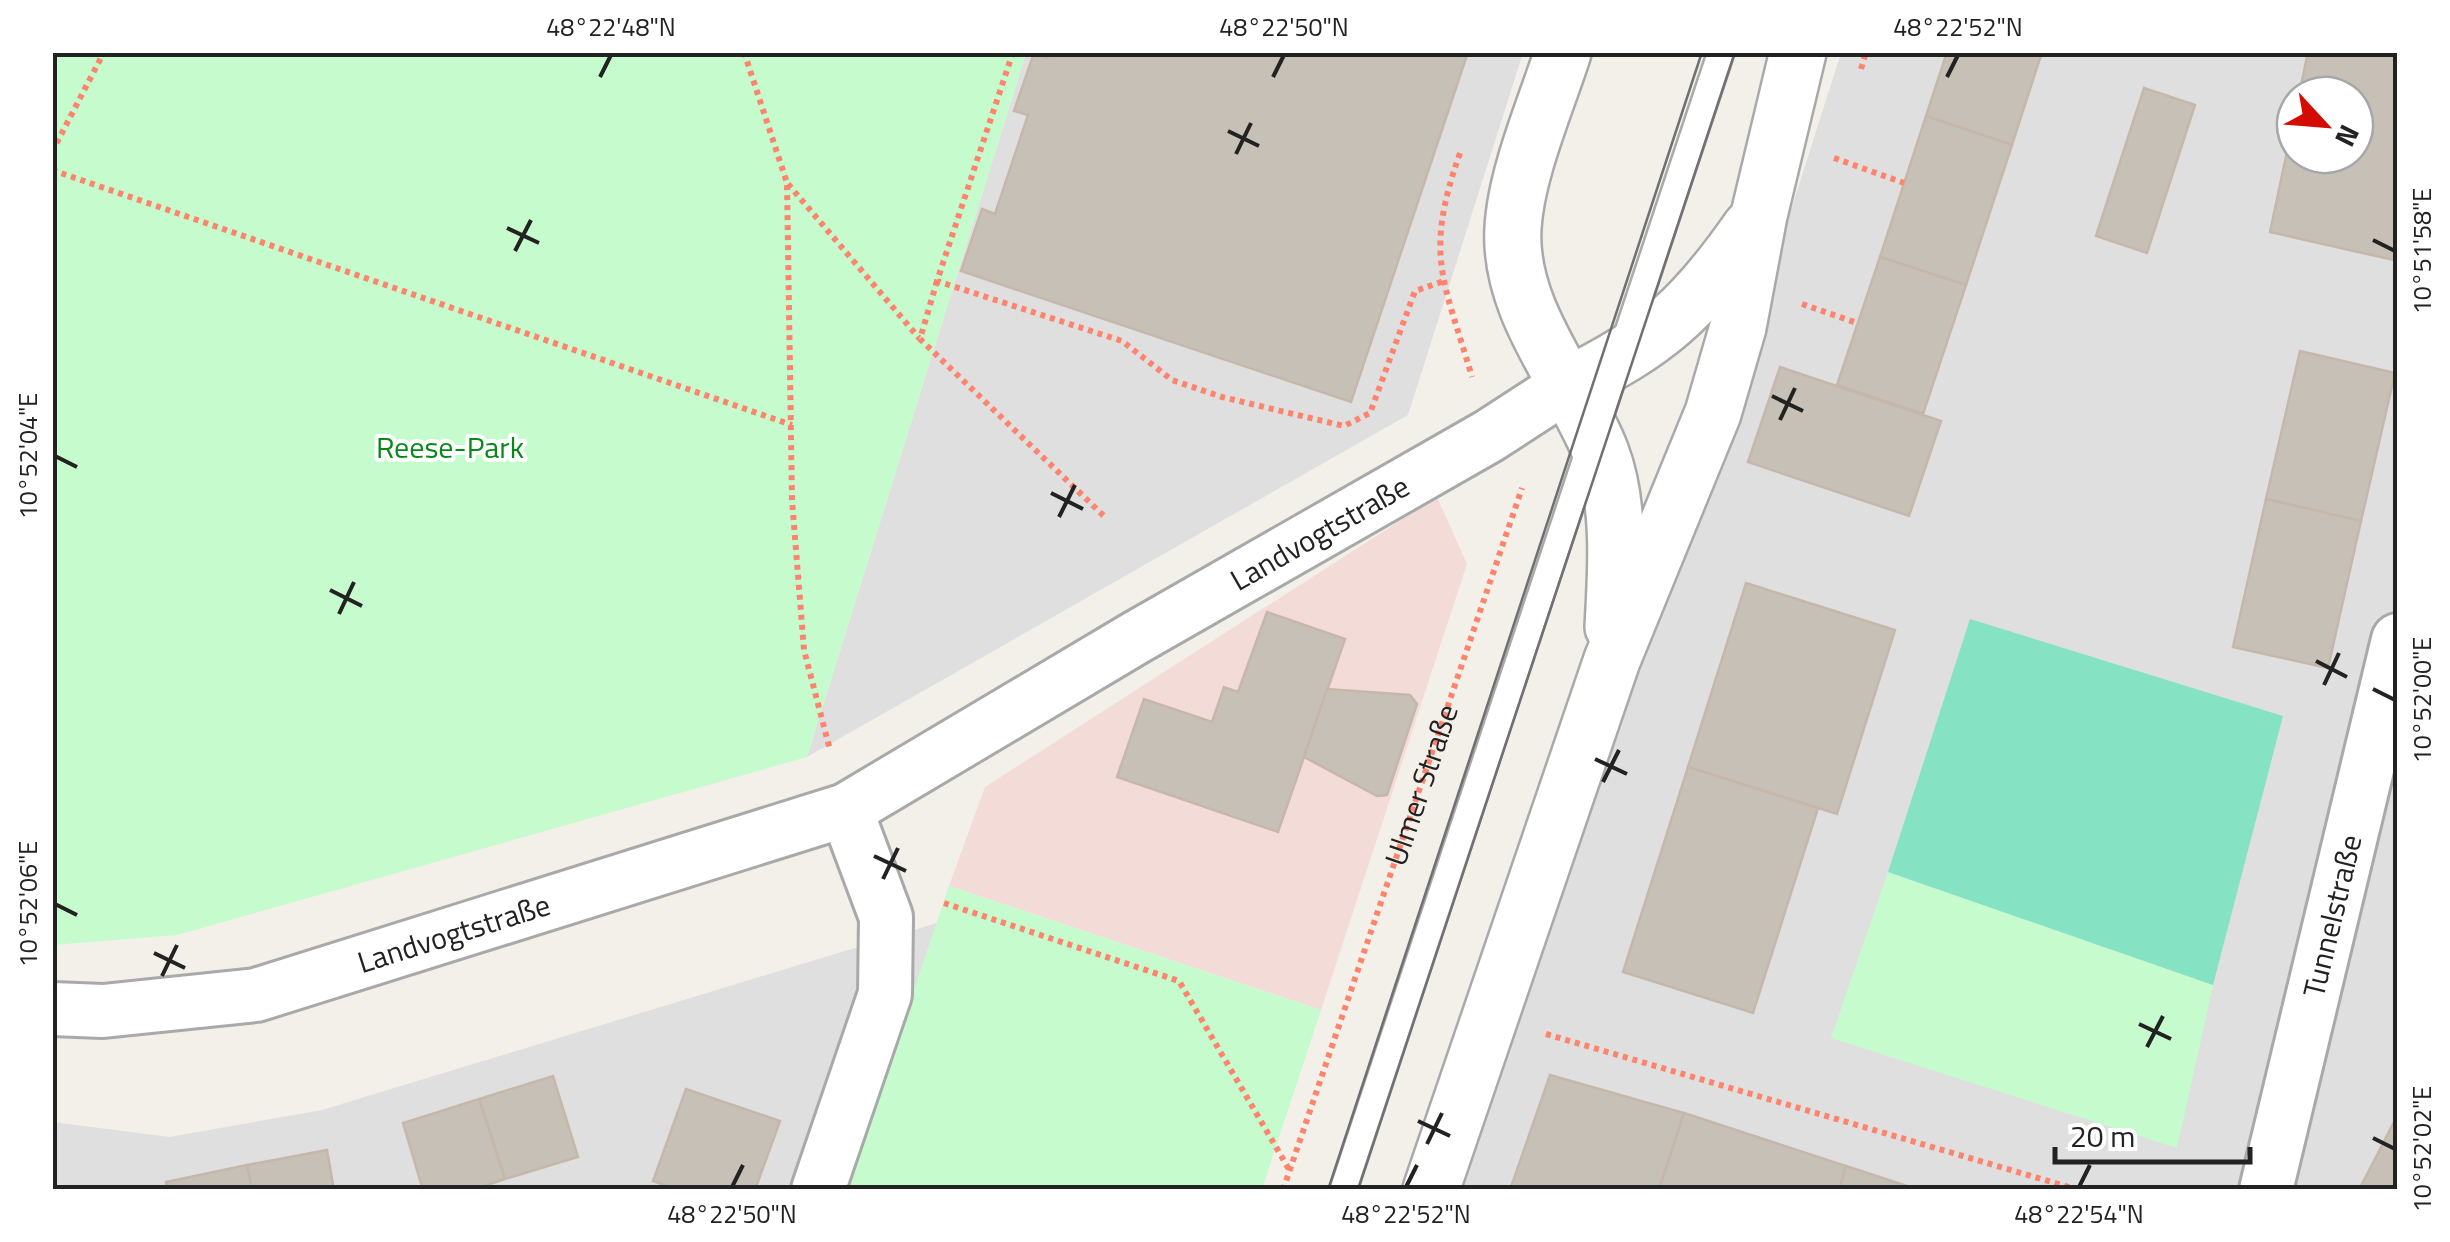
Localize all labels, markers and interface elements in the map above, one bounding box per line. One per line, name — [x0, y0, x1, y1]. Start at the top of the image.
text: 48°22'48"N — [546, 8, 676, 46]
text: 48°22'50"N — [1219, 8, 1349, 46]
text: 48°22'52"N — [1893, 8, 2023, 46]
north arrow — [2275, 75, 2375, 175]
text: N — [2324, 118, 2371, 154]
text: 10°51'58"E — [2403, 188, 2441, 314]
text: 10°52'04"E — [9, 393, 47, 519]
park label: Reese-Park — [376, 424, 524, 470]
street label: Landvogtstraße — [1221, 463, 1418, 602]
text: 10°52'00"E — [2403, 637, 2441, 763]
street label: Ulmer Straße — [1372, 698, 1470, 872]
street label: Tunnelstraße — [2290, 830, 2374, 1002]
text: 10°52'06"E — [9, 841, 47, 967]
street label: Landvogtstraße — [351, 881, 556, 985]
text: 10°52'02"E — [2403, 1086, 2441, 1212]
scale bar — [2055, 1102, 2250, 1164]
text: 20 m — [2070, 1113, 2135, 1159]
text: 48°22'50"N — [667, 1195, 797, 1233]
text: 48°22'52"N — [1341, 1195, 1471, 1233]
text: 48°22'54"N — [2014, 1195, 2144, 1233]

